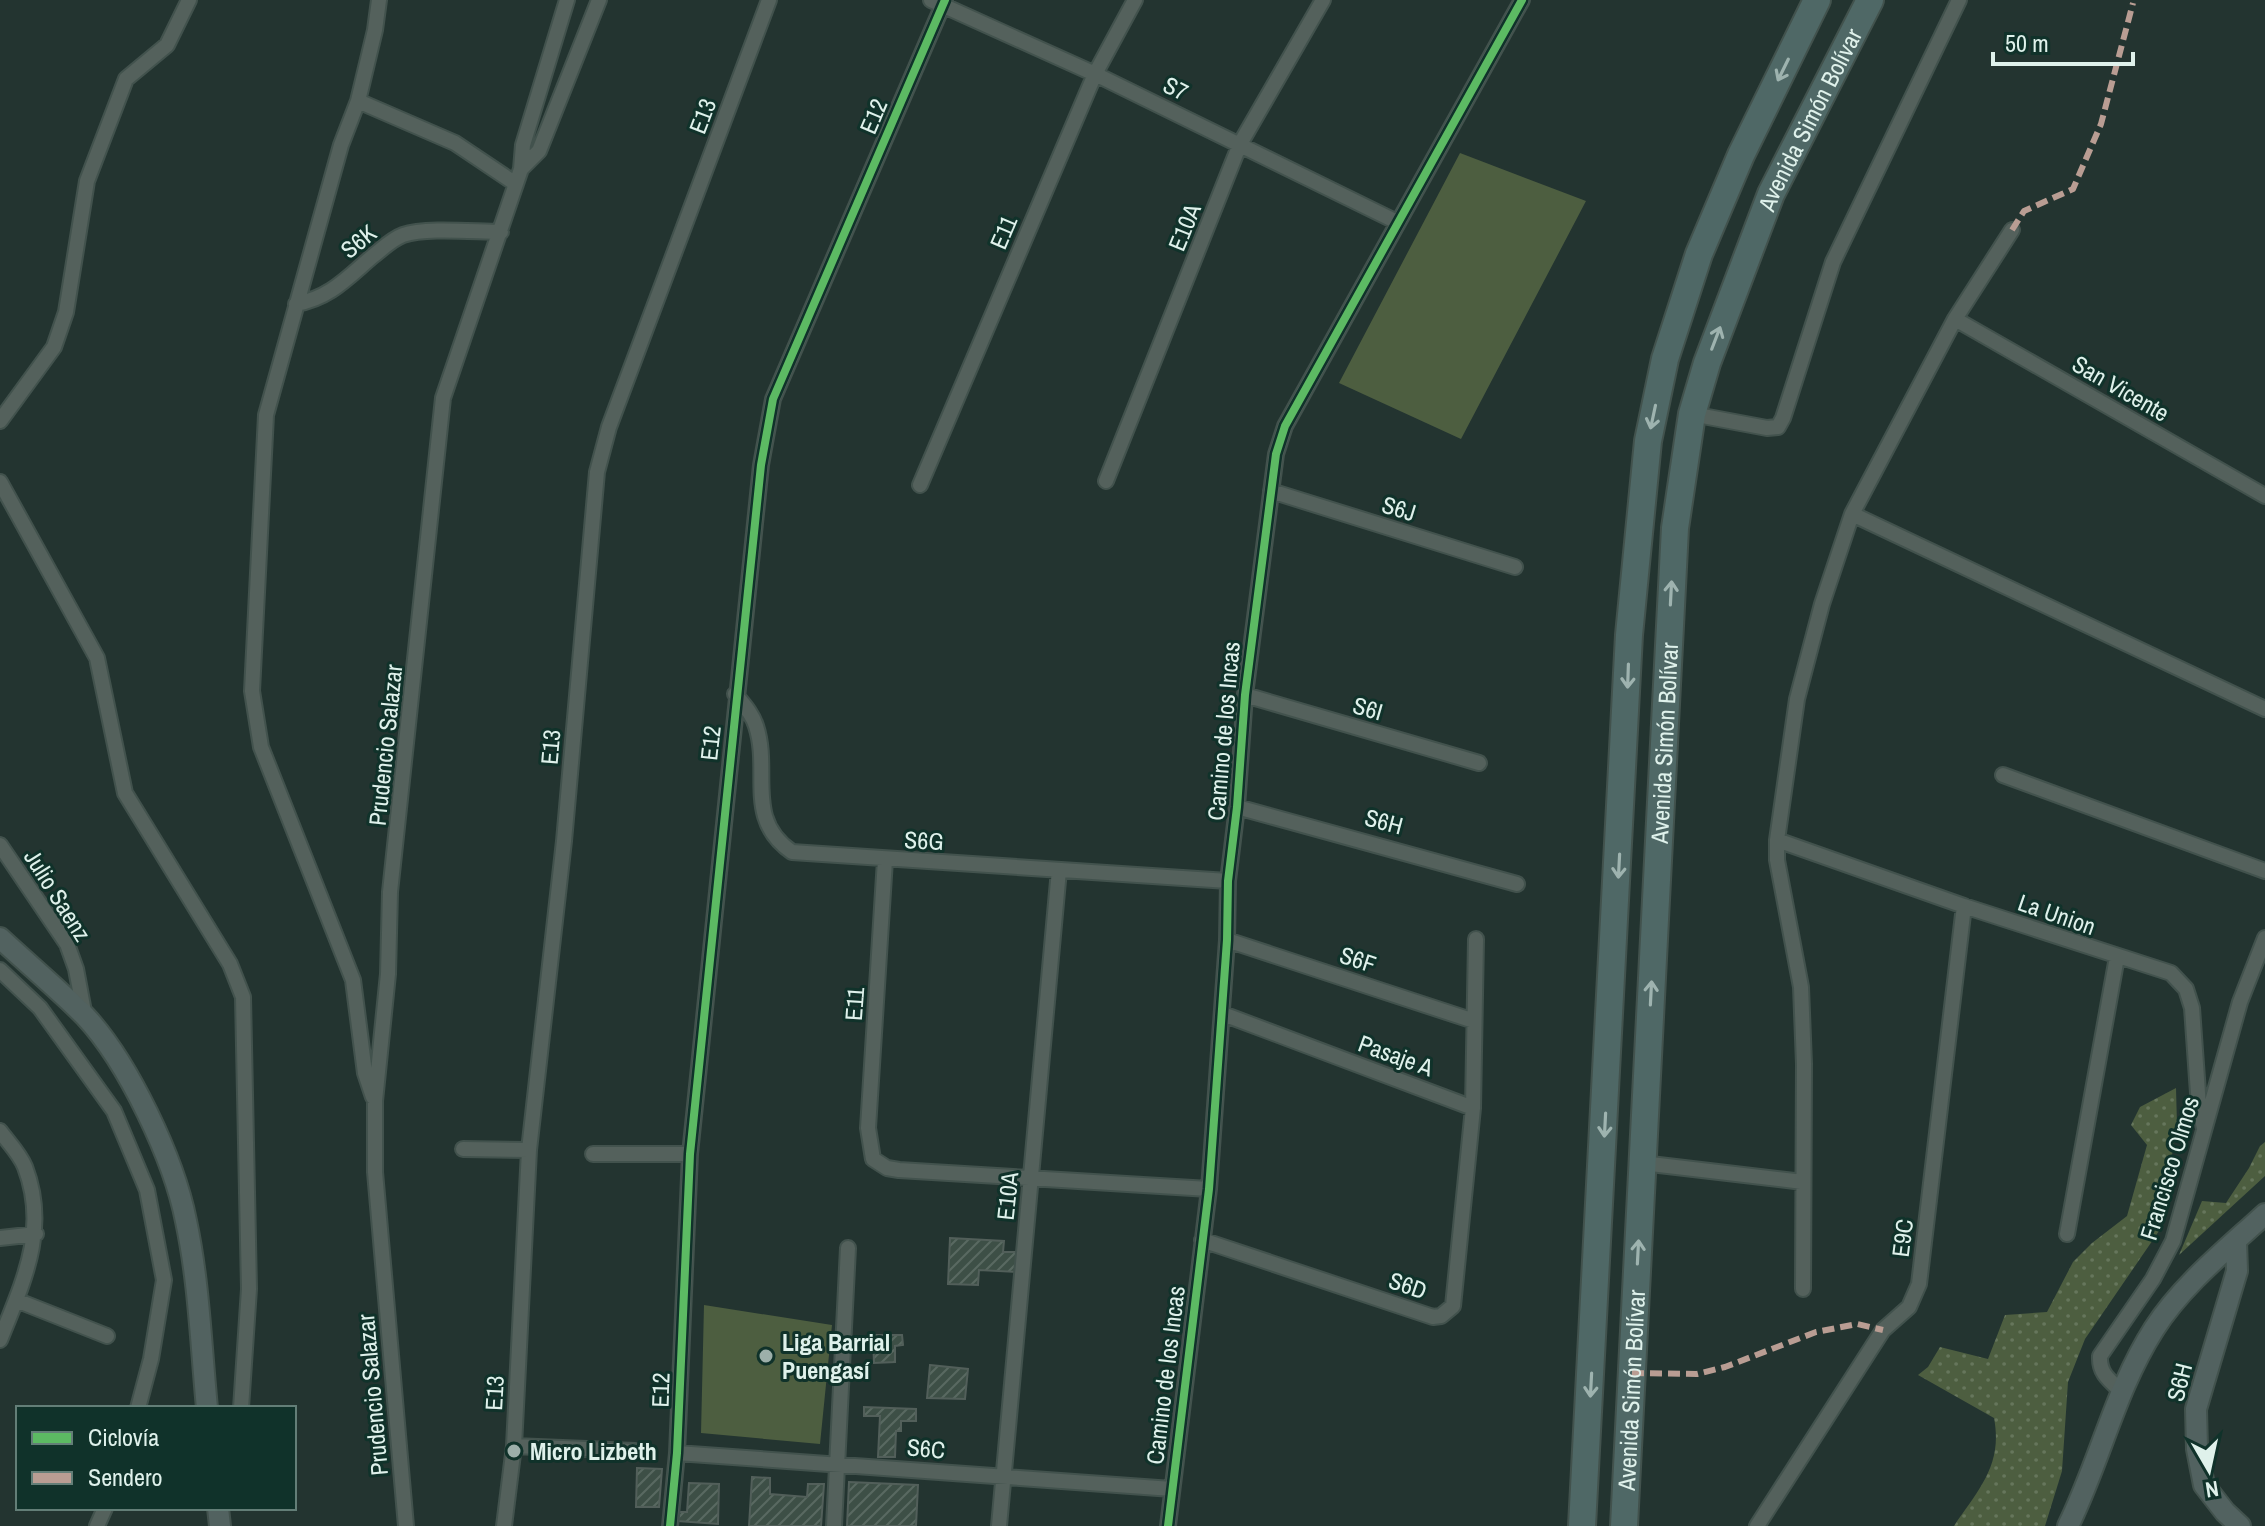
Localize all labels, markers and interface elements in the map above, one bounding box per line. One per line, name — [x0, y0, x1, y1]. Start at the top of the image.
scale bar — [1993, 16, 2133, 66]
street label: Avenida Simón Bolívar — [1750, 22, 1869, 217]
text: 50 m — [2005, 27, 2049, 59]
one-way arrow — [1775, 58, 1790, 82]
street label: S7 — [1158, 68, 1194, 108]
street label: E13 — [681, 94, 723, 138]
street label: E12 — [851, 94, 895, 138]
street label: E10A — [1160, 198, 1208, 255]
street label: E11 — [982, 210, 1024, 254]
street label: S6K — [333, 217, 383, 265]
one-way arrow — [1710, 327, 1724, 351]
street label: San Vicente — [2067, 347, 2175, 429]
one-way arrow — [1645, 404, 1660, 429]
street label: S6J — [1378, 488, 1420, 528]
one-way arrow — [1664, 580, 1679, 607]
street label: Camino de los Incas — [1199, 640, 1247, 822]
street label: Avenida Simón Bolívar — [1643, 641, 1685, 845]
street label: Prudencio Salazar — [361, 662, 409, 827]
one-way arrow — [1620, 662, 1635, 689]
street label: S6I — [1349, 689, 1387, 727]
street label: E12 — [692, 724, 728, 762]
street label: E13 — [533, 728, 567, 766]
street label: S6H — [1361, 801, 1407, 841]
street label: S6G — [903, 823, 945, 857]
street label: Julio Saenz — [17, 843, 99, 947]
one-way arrow — [1611, 852, 1626, 879]
street label: La Union — [2014, 886, 2100, 942]
street label: S6F — [1336, 938, 1380, 980]
one-way arrow — [1644, 980, 1659, 1007]
street label: E11 — [837, 986, 871, 1022]
street label: Pasaje A — [1354, 1027, 1439, 1084]
street label: Francisco Olmos — [2132, 1092, 2206, 1244]
one-way arrow — [1597, 1111, 1612, 1138]
street label: E10A — [989, 1170, 1026, 1222]
street label: E9C — [1884, 1217, 1920, 1259]
one-way arrow — [1631, 1239, 1646, 1266]
street label: S6D — [1385, 1264, 1431, 1306]
street label: Camino de los Incas — [1138, 1284, 1192, 1466]
street label: Avenida Simón Bolívar — [1610, 1288, 1652, 1492]
street label: Prudencio Salazar — [349, 1313, 395, 1477]
place label: Liga Barrial Puengasí — [782, 1326, 890, 1386]
marker: Liga Barrial Puengasí — [757, 1347, 775, 1365]
street label: S6H — [2159, 1360, 2199, 1404]
one-way arrow — [1583, 1371, 1598, 1398]
street label: E12 — [643, 1372, 677, 1408]
street label: E13 — [477, 1375, 511, 1411]
legend — [16, 1406, 296, 1510]
text: Ciclovía — [88, 1421, 159, 1453]
street label: S6C — [906, 1430, 946, 1466]
north arrow — [2169, 1430, 2249, 1510]
place label: Micro Lizbeth — [530, 1435, 657, 1467]
marker: Micro Lizbeth — [505, 1442, 523, 1460]
text: Sendero — [88, 1461, 162, 1493]
text: N — [2203, 1474, 2221, 1506]

